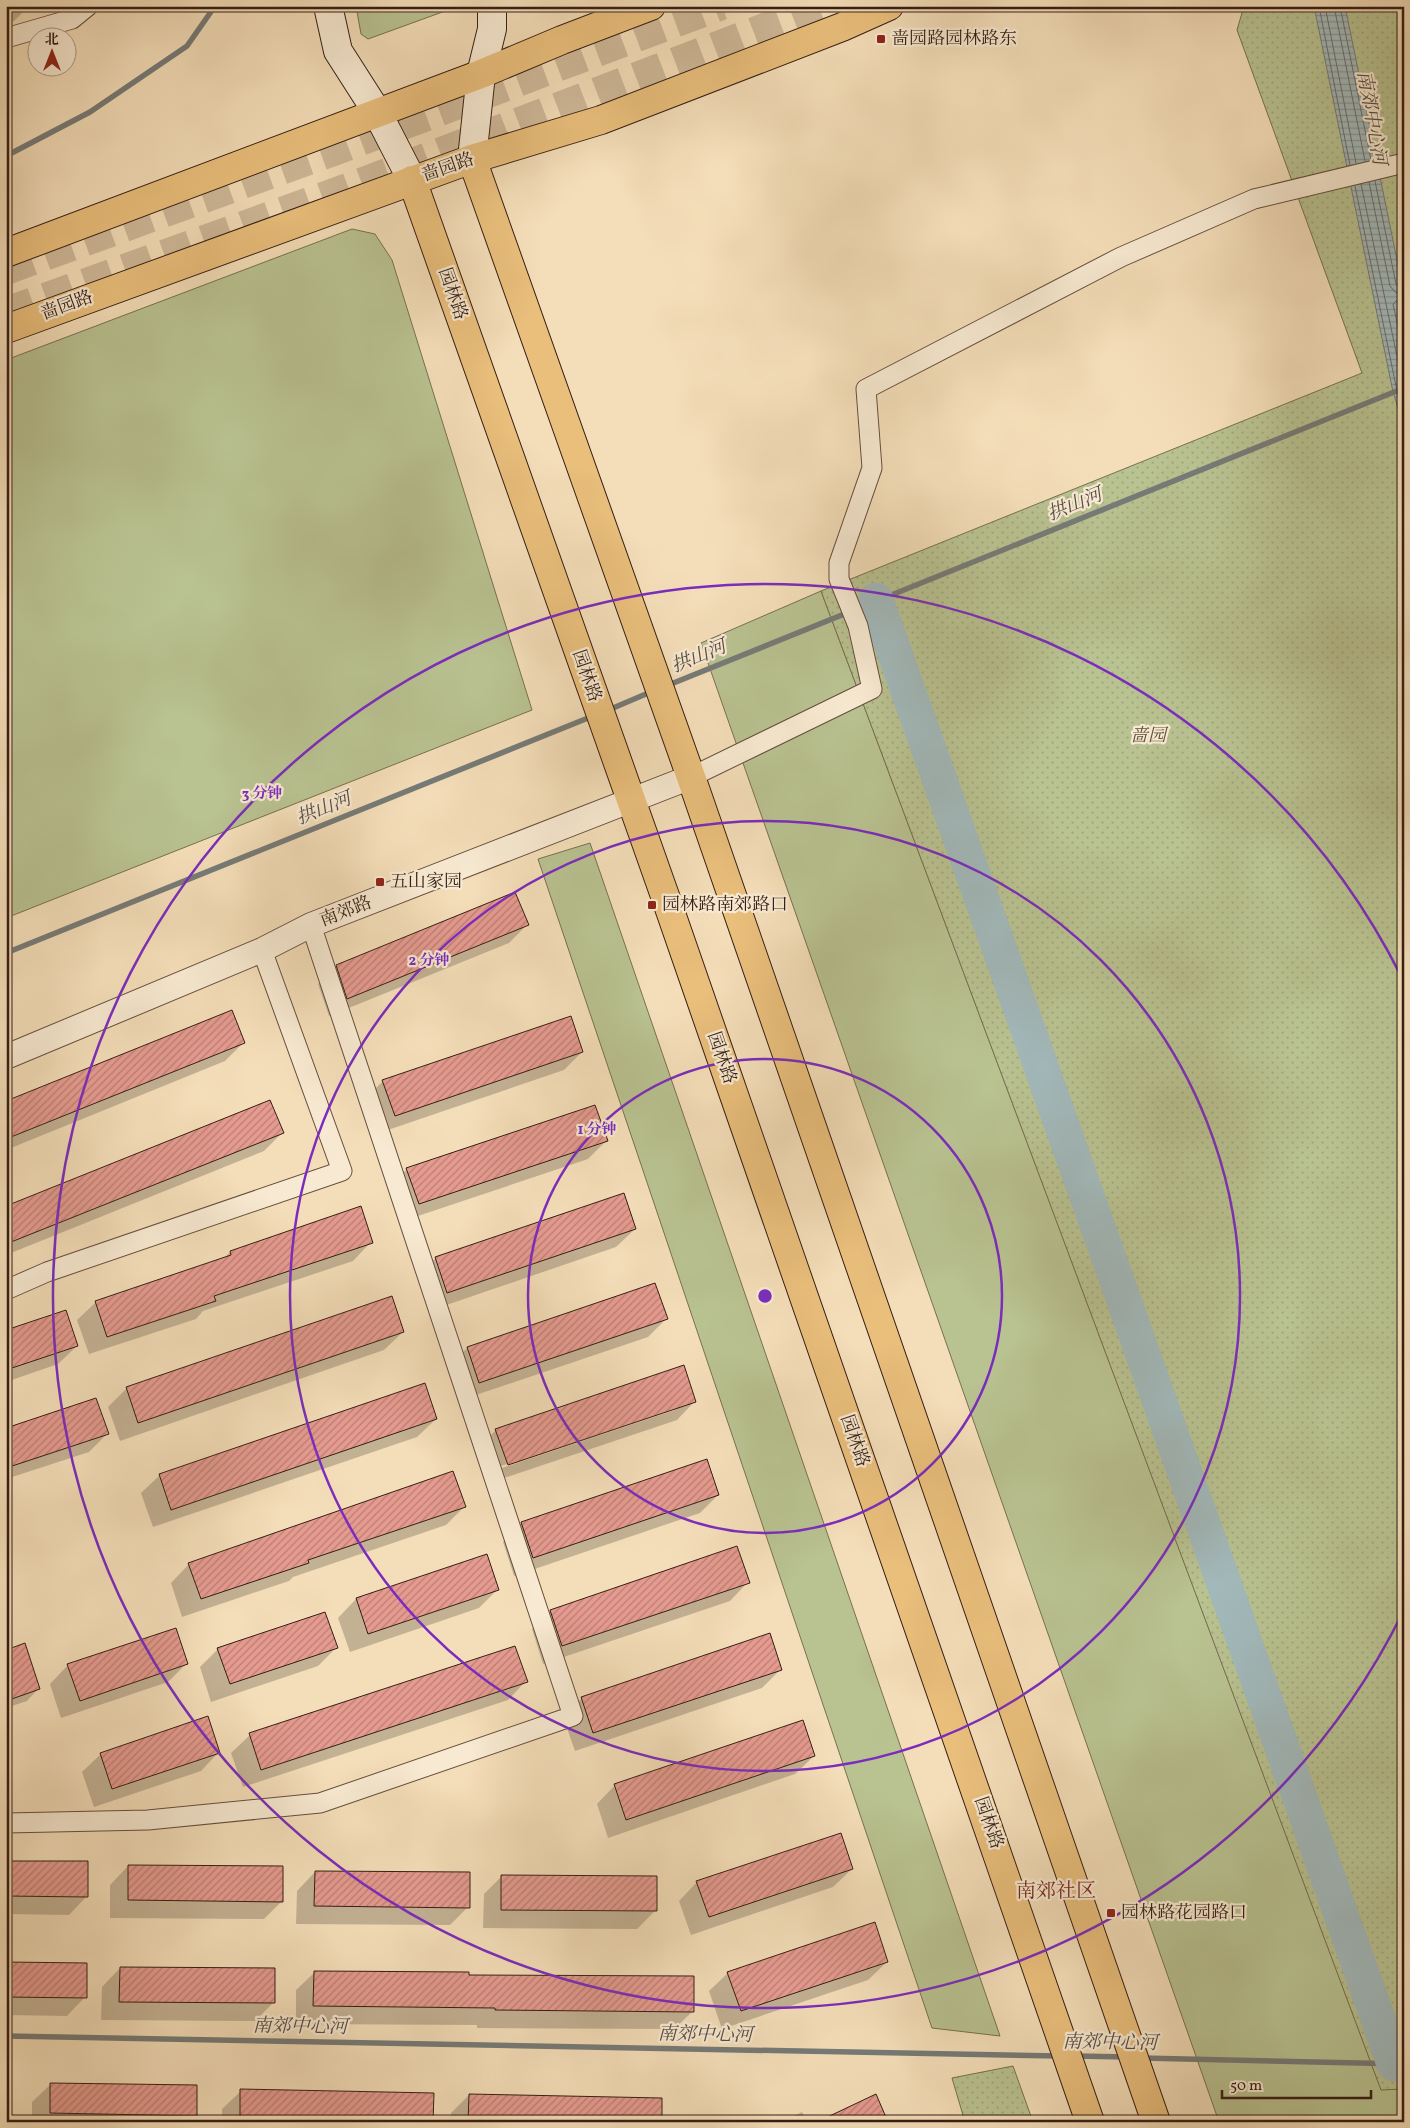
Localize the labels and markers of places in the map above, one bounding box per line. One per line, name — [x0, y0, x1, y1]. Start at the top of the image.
place label: 啬园路园林路东 — [891, 27, 1017, 52]
marker: 啬园路园林路东 — [875, 33, 887, 45]
place label: 五山家园 — [390, 870, 462, 895]
marker: 五山家园 — [374, 876, 386, 888]
place label: 园林路南郊路口 — [662, 893, 788, 918]
marker: 园林路南郊路口 — [646, 899, 658, 911]
centre of rings — [756, 1287, 774, 1305]
place label: 园林路花园路口 — [1121, 1901, 1247, 1926]
marker: 园林路花园路口 — [1105, 1907, 1117, 1919]

